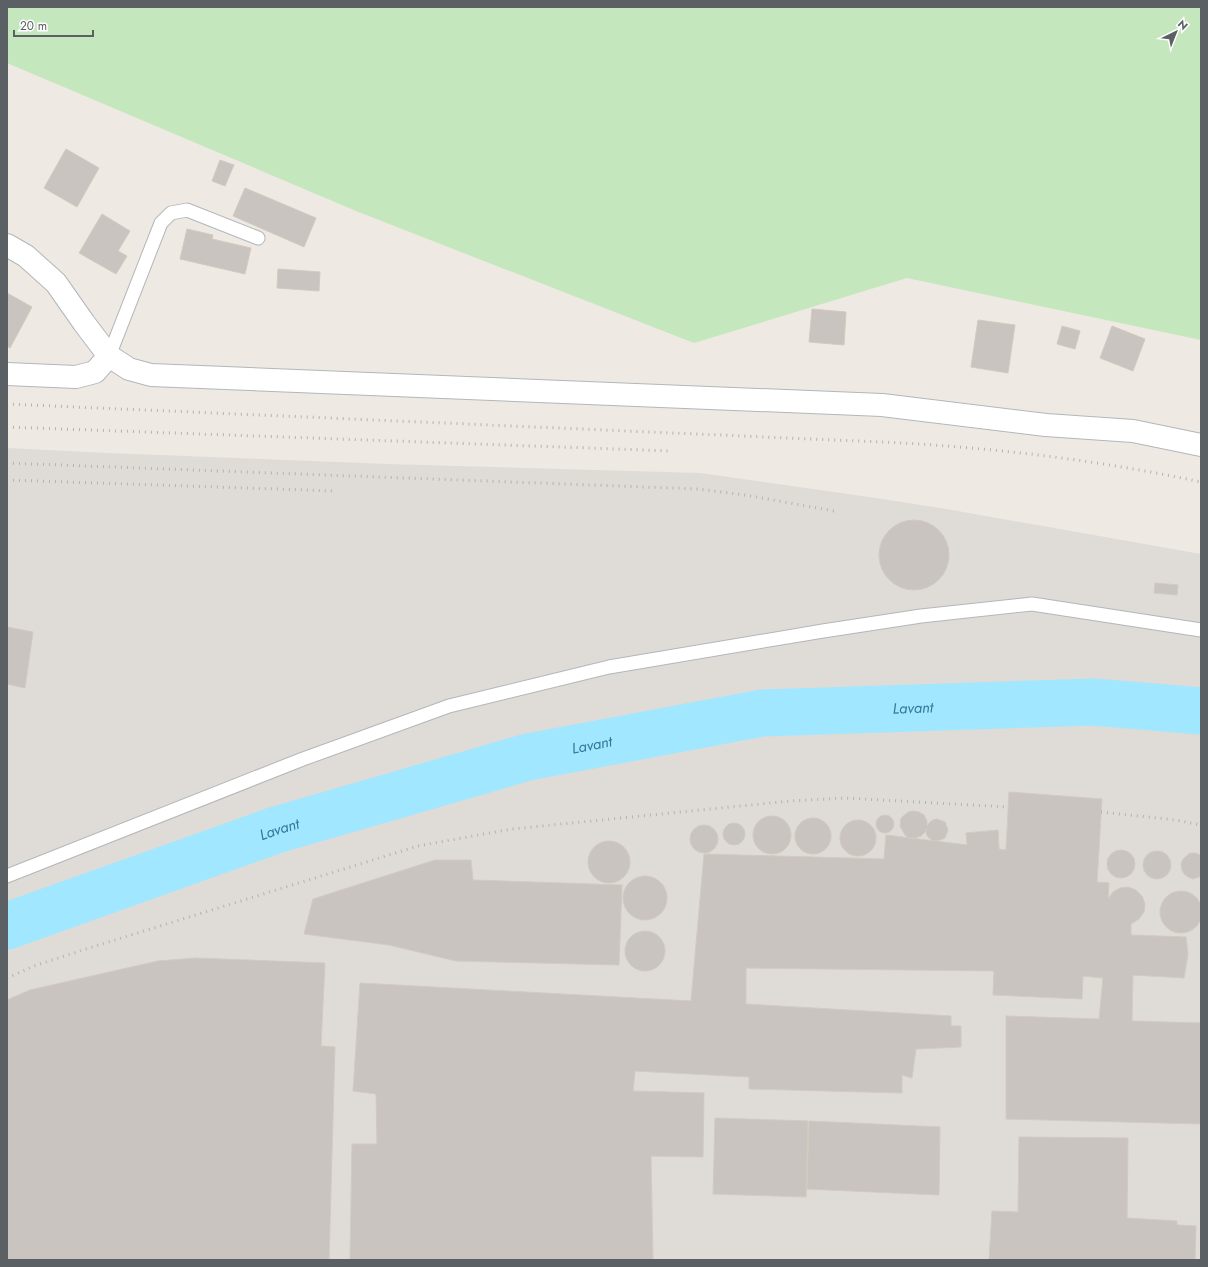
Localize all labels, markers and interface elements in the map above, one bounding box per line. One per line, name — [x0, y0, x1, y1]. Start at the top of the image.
scale bar — [14, 12, 93, 38]
north arrow — [1156, 12, 1196, 52]
text: N — [1174, 16, 1191, 34]
text: 20 m — [20, 17, 47, 35]
water label: Lavant — [892, 696, 935, 720]
water label: Lavant — [570, 730, 615, 760]
water label: Lavant — [256, 812, 303, 846]

